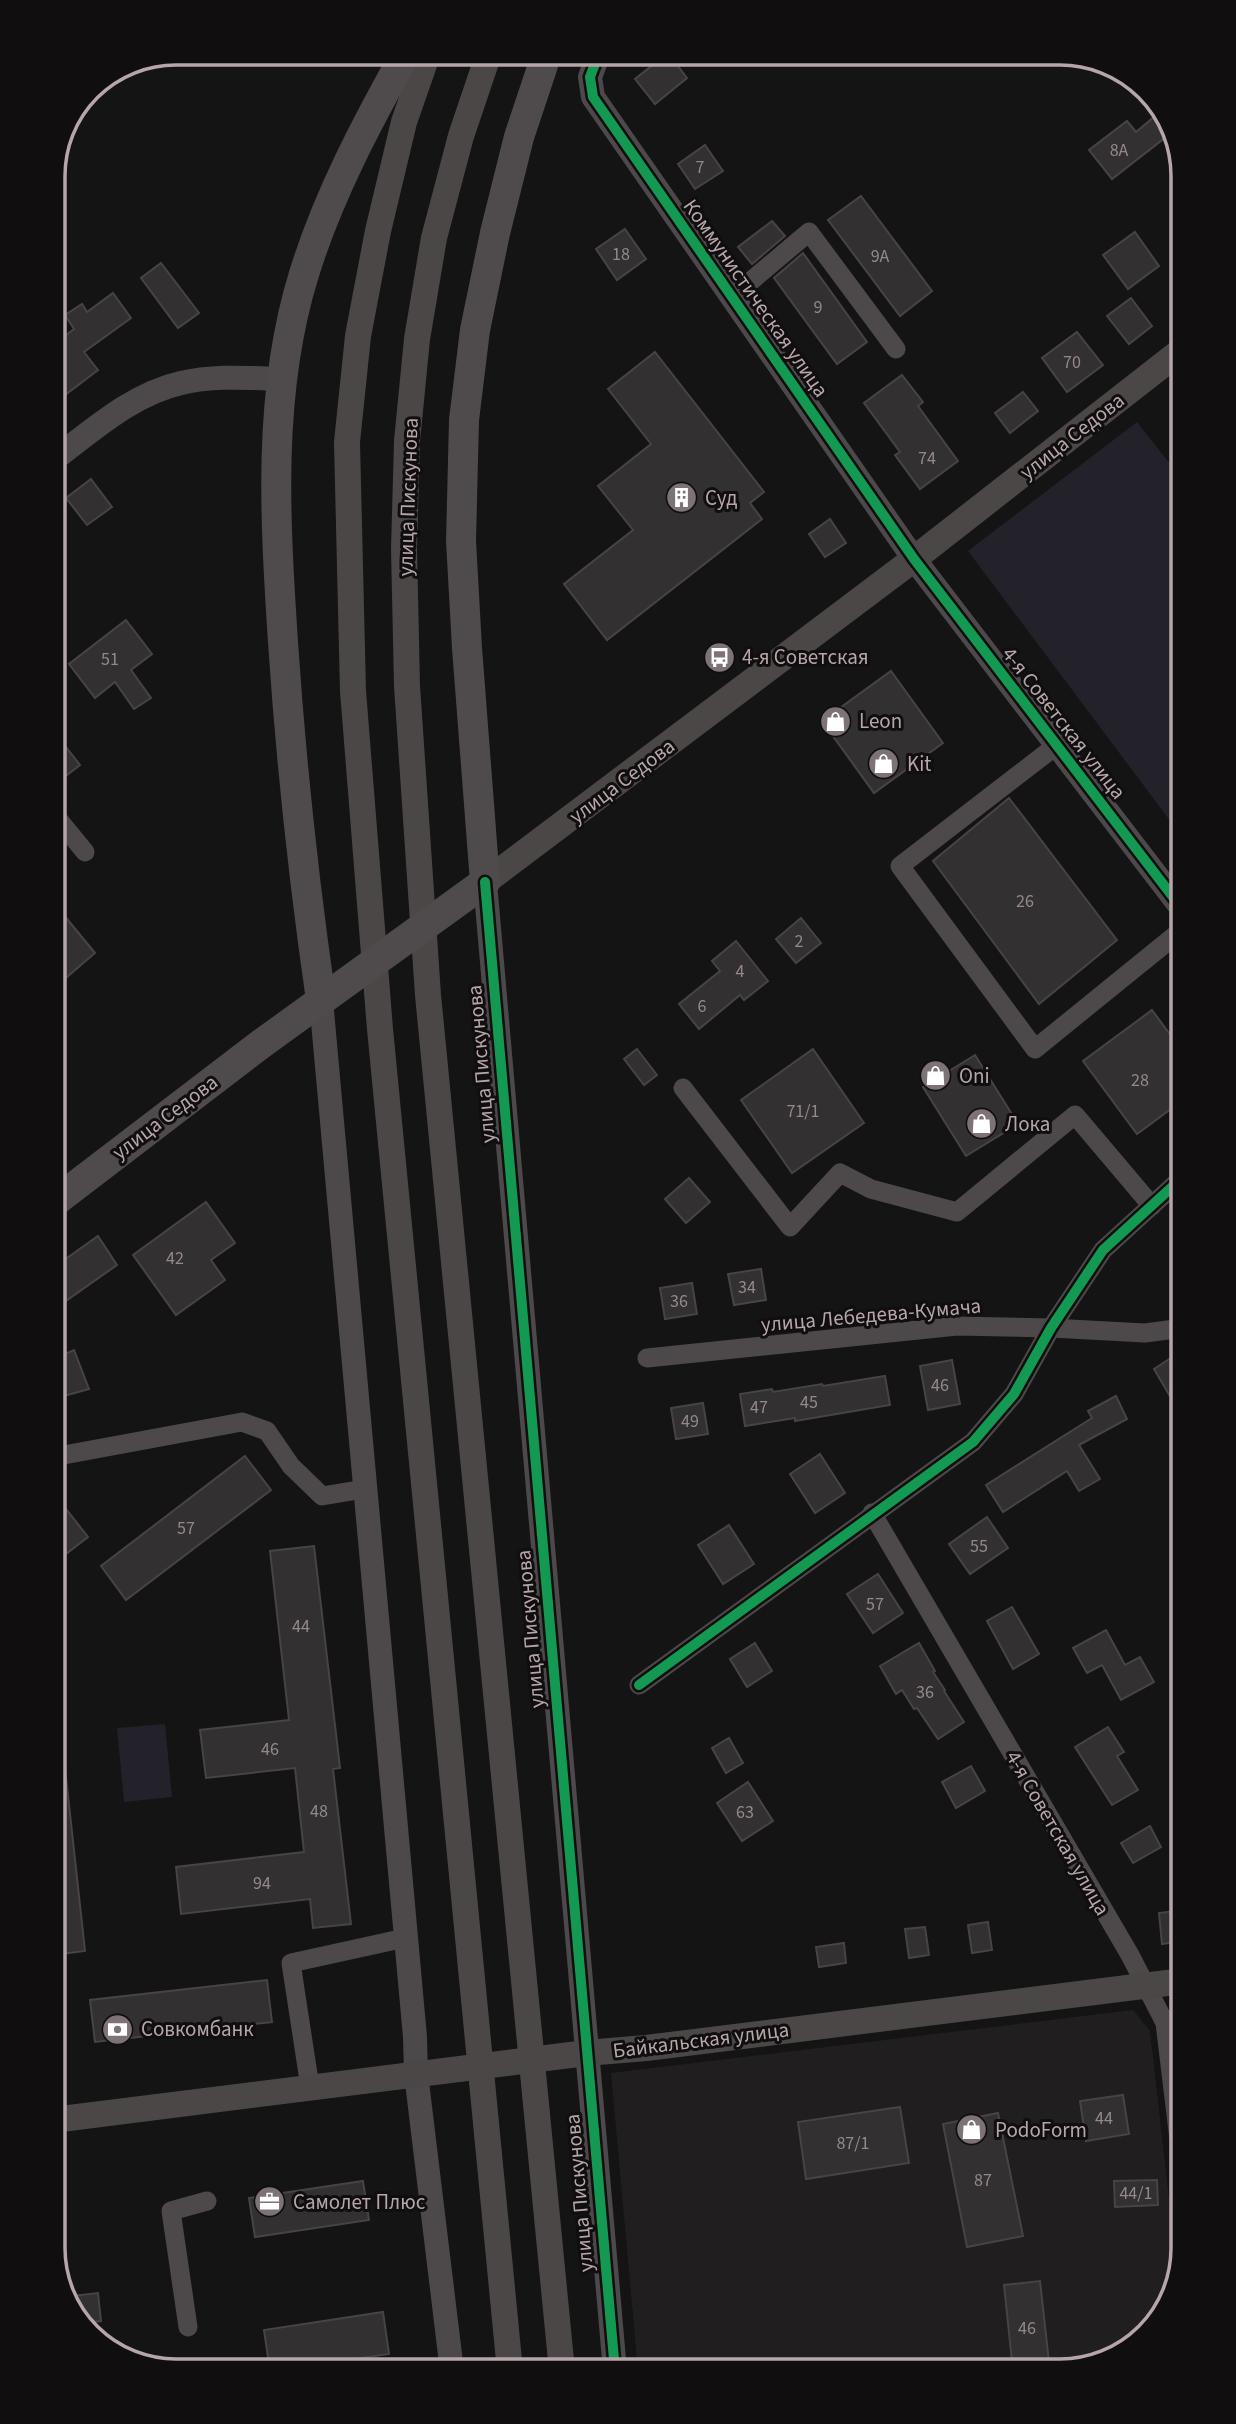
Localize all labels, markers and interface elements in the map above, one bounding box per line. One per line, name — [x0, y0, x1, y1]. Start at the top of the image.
house number: 8А — [1110, 138, 1129, 163]
house number: 7 — [696, 155, 705, 180]
street label: Коммунистическая улица — [676, 193, 836, 403]
house number: 18 — [612, 242, 630, 267]
house number: 9А — [871, 244, 890, 269]
house number: 9 — [814, 295, 823, 320]
house number: 70 — [1063, 350, 1081, 375]
street label: улица Седова — [1013, 386, 1131, 486]
street label: улица Пискунова — [390, 417, 426, 577]
house number: 74 — [918, 446, 936, 471]
building icon: Суд — [665, 481, 699, 515]
place label: Суд — [705, 483, 738, 513]
bus stop icon: 4-я Советская — [702, 640, 736, 674]
street label: 4-я Советская улица — [995, 641, 1133, 805]
place label: 4-я Советская — [742, 642, 869, 672]
house number: 51 — [101, 647, 119, 672]
shop icon: Leon — [819, 704, 853, 738]
place label: Leon — [859, 706, 902, 736]
street label: улица Седова — [563, 731, 681, 831]
shop icon: Kit — [867, 747, 901, 781]
place label: Kit — [907, 749, 931, 779]
house number: 26 — [1016, 889, 1034, 914]
house number: 2 — [795, 929, 804, 954]
house number: 4 — [736, 959, 745, 984]
street label: улица Пискунова — [459, 984, 503, 1144]
house number: 6 — [698, 994, 707, 1019]
shop icon: Oni — [919, 1059, 953, 1093]
place label: Oni — [959, 1061, 990, 1091]
street label: улица Седова — [106, 1067, 224, 1167]
house number: 28 — [1131, 1068, 1149, 1093]
house number: 71/1 — [786, 1099, 820, 1124]
shop icon: Лока — [965, 1107, 999, 1141]
place label: Лока — [1005, 1109, 1050, 1139]
house number: 42 — [166, 1246, 184, 1271]
house number: 34 — [738, 1275, 756, 1300]
house number: 36 — [670, 1289, 688, 1314]
street label: улица Лебедева-Кумача — [760, 1290, 982, 1340]
house number: 46 — [931, 1373, 949, 1398]
house number: 45 — [800, 1390, 818, 1415]
house number: 47 — [750, 1395, 768, 1420]
house number: 49 — [681, 1409, 699, 1434]
house number: 57 — [177, 1516, 195, 1541]
house number: 55 — [970, 1534, 988, 1559]
street label: улица Пискунова — [508, 1549, 552, 1709]
house number: 57 — [866, 1592, 884, 1617]
house number: 44 — [292, 1614, 310, 1639]
house number: 36 — [916, 1680, 934, 1705]
house number: 46 — [261, 1737, 279, 1762]
street label: 4-я Советская улица — [999, 1745, 1117, 1921]
house number: 48 — [310, 1799, 328, 1824]
house number: 63 — [736, 1800, 754, 1825]
house number: 94 — [253, 1871, 271, 1896]
bank icon: Совкомбанк — [101, 2012, 135, 2046]
place label: Совкомбанк — [141, 2014, 254, 2044]
street label: Байкальская улица — [611, 2014, 791, 2066]
house number: 44 — [1095, 2106, 1113, 2131]
street label: улица Пискунова — [557, 2113, 601, 2273]
shop icon: PodoForm — [955, 2113, 989, 2147]
place label: PodoForm — [995, 2115, 1087, 2145]
house number: 87/1 — [836, 2131, 870, 2156]
house number: 87 — [974, 2168, 992, 2193]
house number: 44/1 — [1119, 2181, 1153, 2206]
office icon: Самолет Плюс — [253, 2185, 287, 2219]
place label: Самолет Плюс — [293, 2187, 426, 2217]
house number: 46 — [1018, 2316, 1036, 2341]

